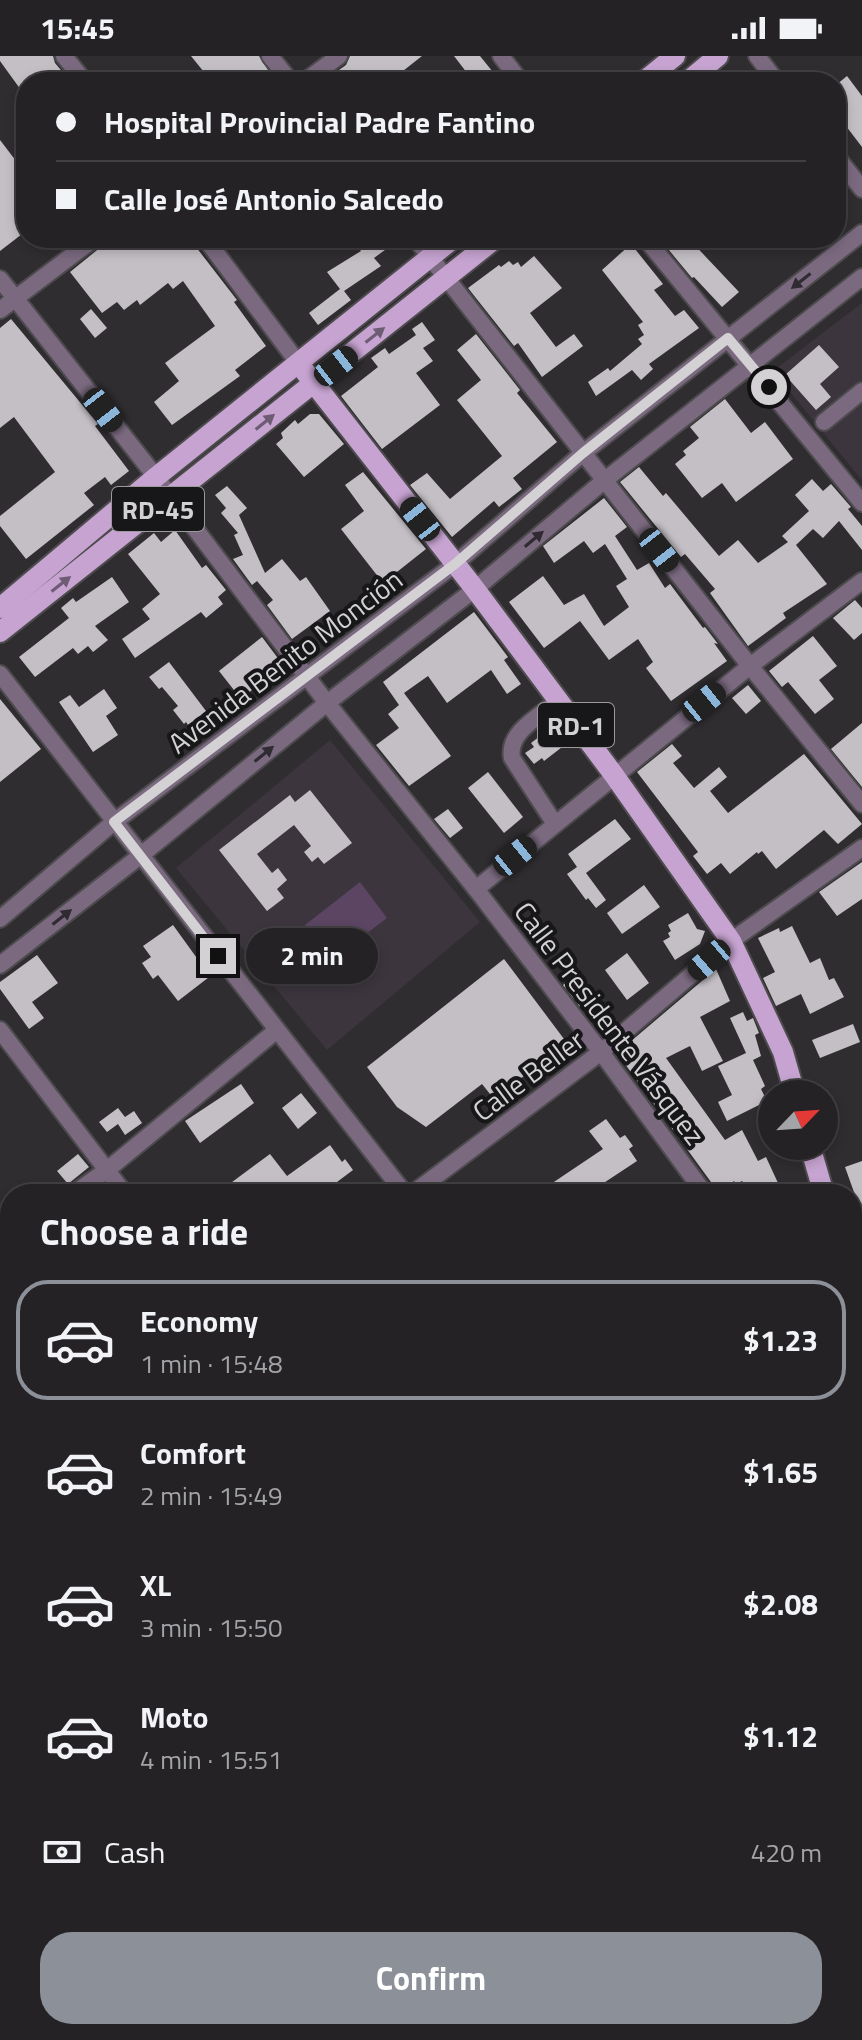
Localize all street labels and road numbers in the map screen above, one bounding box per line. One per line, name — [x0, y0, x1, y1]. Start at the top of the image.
road number: RD-45 — [112, 487, 204, 531]
street label: Avenida Benito Monción — [158, 558, 412, 764]
road number: RD-1 — [538, 703, 614, 747]
street label: Calle Presidente Vásquez — [504, 892, 716, 1154]
street label: Calle Beller — [463, 1018, 593, 1131]

